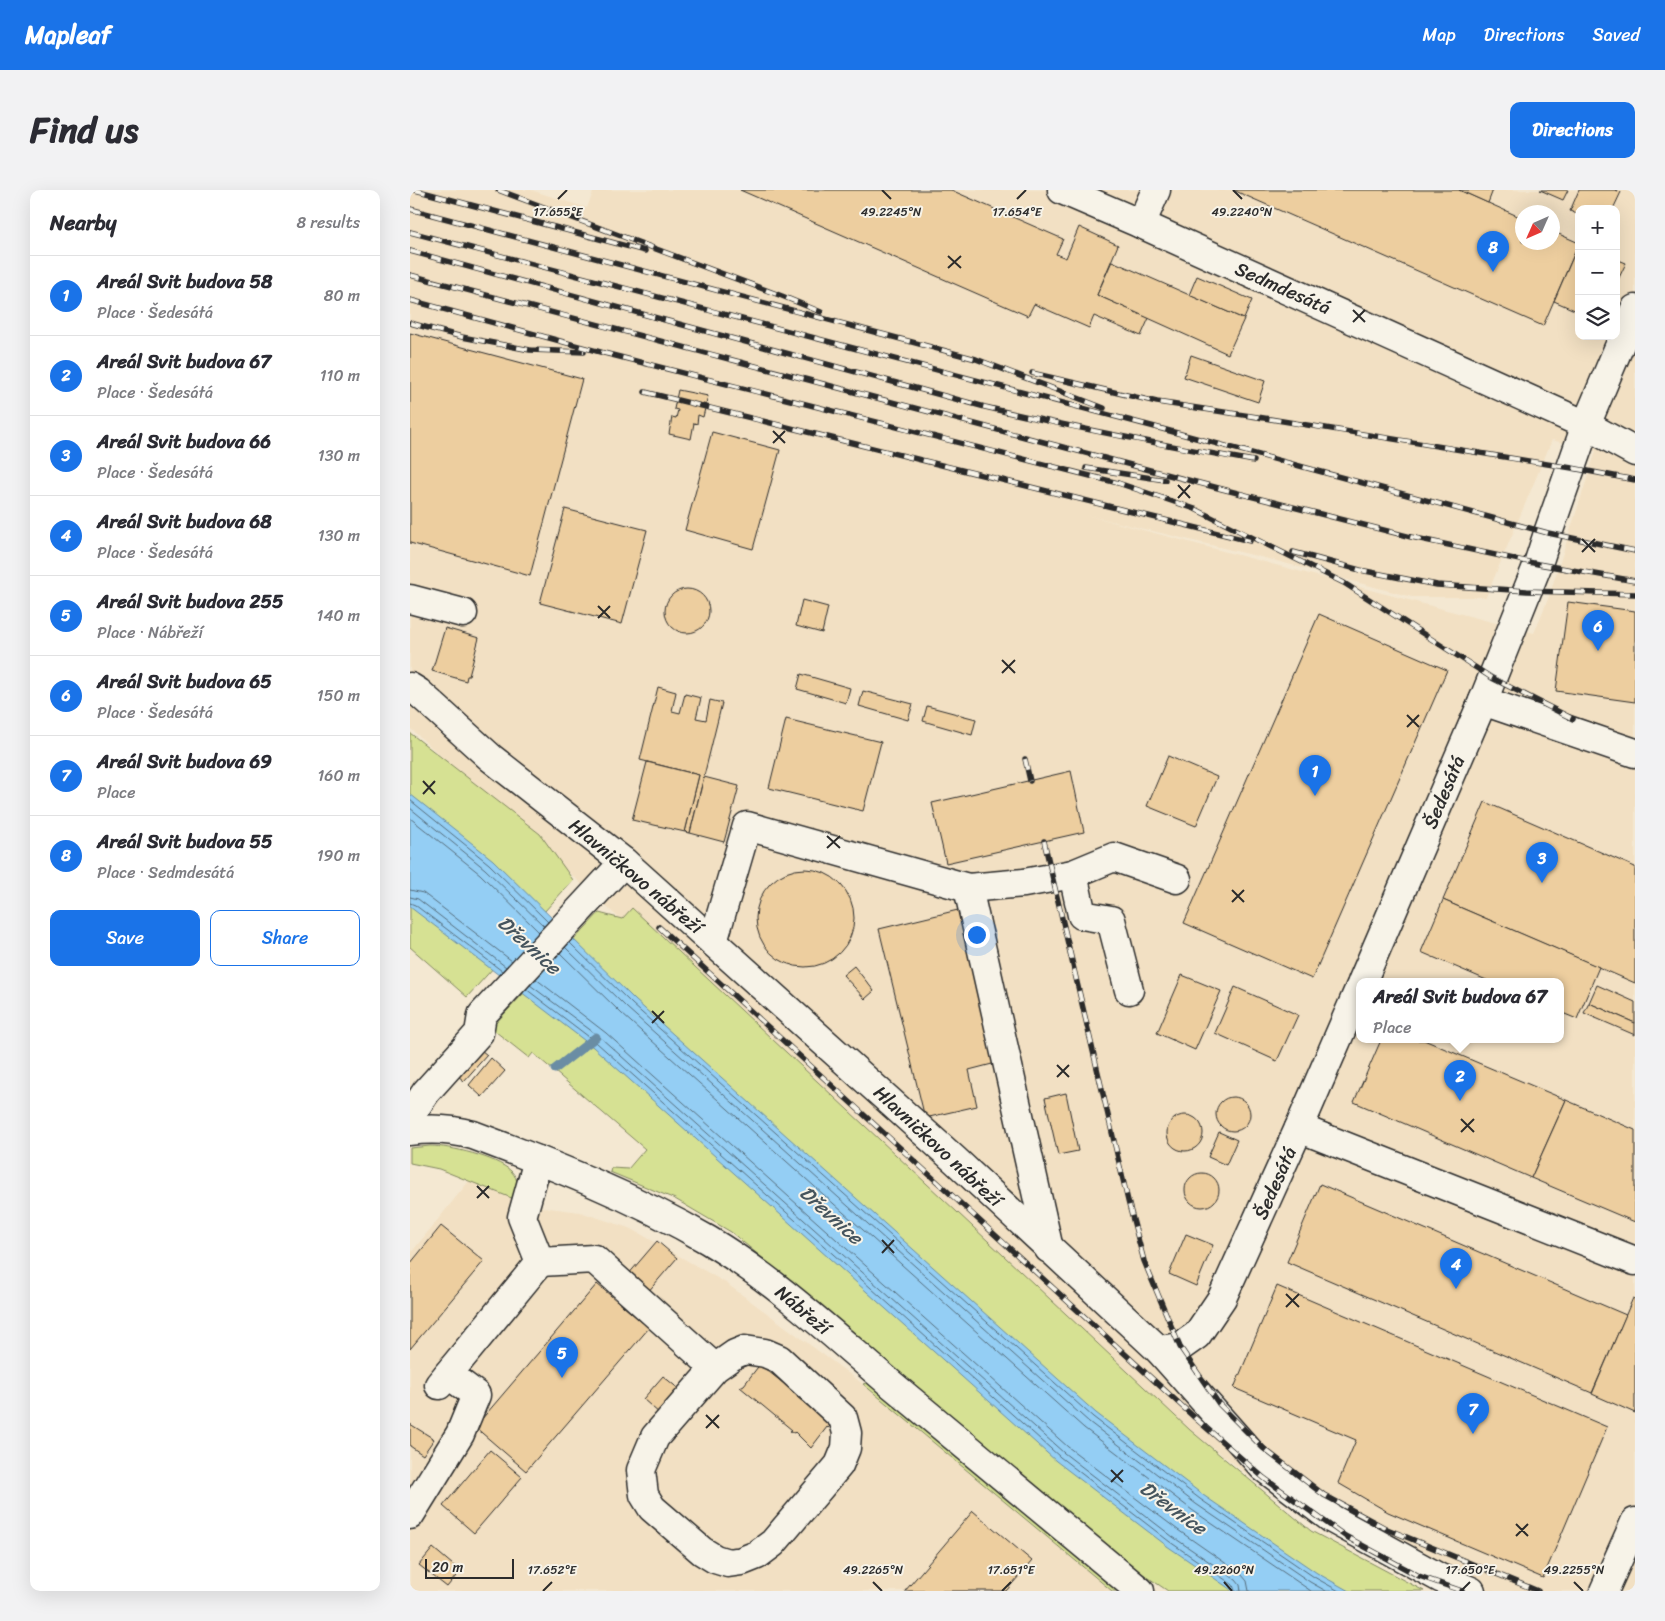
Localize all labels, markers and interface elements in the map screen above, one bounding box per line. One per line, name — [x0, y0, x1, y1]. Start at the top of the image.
text: Mapleaf — [25, 14, 111, 56]
text: Map — [1423, 19, 1456, 51]
text: Directions — [1484, 19, 1565, 51]
text: Saved — [1593, 19, 1640, 51]
text: Find us — [30, 99, 138, 161]
button: Directions — [1510, 102, 1635, 158]
text: 17.655°E — [534, 201, 584, 223]
text: 49.2245°N — [861, 201, 922, 223]
text: 17.654°E — [992, 201, 1043, 223]
text: 49.2240°N — [1212, 201, 1273, 223]
text: Nearby — [50, 204, 116, 242]
north arrow — [1515, 205, 1560, 250]
map controls — [1575, 205, 1620, 340]
button: + — [1575, 205, 1620, 250]
text: 8 results — [297, 208, 360, 237]
pin: 8 — [1477, 231, 1509, 272]
button: − — [1575, 250, 1620, 295]
street label: Sedmdesátá — [1230, 252, 1337, 324]
text: Areál Svit budova 58 — [97, 265, 273, 298]
text: 1 — [63, 281, 69, 310]
text: 80 m — [324, 281, 360, 310]
button: layers — [1575, 295, 1620, 340]
text: Place · Šedesátá — [97, 298, 213, 327]
text: Areál Svit budova 67 — [97, 345, 271, 378]
text: 2 — [61, 361, 71, 390]
text: 110 m — [320, 361, 360, 390]
text: Place · Šedesátá — [97, 378, 213, 407]
text: Areál Svit budova 66 — [97, 425, 271, 458]
text: 3 — [62, 441, 70, 470]
text: 130 m — [318, 441, 360, 470]
text: Place · Šedesátá — [97, 458, 213, 487]
text: Areál Svit budova 68 — [97, 505, 272, 538]
text: 4 — [61, 521, 71, 550]
text: 130 m — [318, 521, 360, 550]
text: Place · Šedesátá — [97, 538, 213, 567]
text: Areál Svit budova 255 — [97, 585, 284, 618]
text: 5 — [61, 601, 71, 630]
text: 140 m — [317, 601, 360, 630]
pin: 6 — [1582, 610, 1614, 651]
text: Place · Nábřeží — [97, 618, 203, 647]
text: Areál Svit budova 65 — [97, 665, 272, 698]
text: 6 — [61, 681, 71, 710]
text: 150 m — [317, 681, 360, 710]
text: Place · Šedesátá — [97, 698, 213, 727]
text: Areál Svit budova 69 — [97, 745, 272, 778]
street label: Šedesátá — [1414, 750, 1474, 834]
pin: 1 — [1299, 755, 1331, 796]
text: 7 — [61, 761, 71, 790]
text: 160 m — [317, 761, 360, 790]
text: Place — [97, 778, 136, 807]
street label: Hlavničkovo nábřeží — [561, 810, 713, 944]
text: Areál Svit budova 55 — [97, 825, 273, 858]
text: 8 — [61, 841, 71, 870]
text: 190 m — [317, 841, 360, 870]
pin: 3 — [1526, 842, 1558, 883]
text: Place · Sedmdesátá — [97, 858, 234, 887]
water label: Dřevnice — [489, 907, 571, 985]
button: Save — [50, 910, 200, 966]
button: Share — [210, 910, 360, 966]
your location — [964, 922, 990, 948]
popup — [1356, 978, 1564, 1043]
text: Areál Svit budova 67 — [1373, 980, 1547, 1013]
text: Place — [1373, 1013, 1411, 1042]
pin: 2 — [1444, 1060, 1476, 1101]
street label: Hlavničkovo nábřeží — [866, 1077, 1012, 1217]
street label: Šedesátá — [1244, 1141, 1306, 1225]
water label: Dřevnice — [791, 1177, 873, 1255]
pin: 4 — [1440, 1248, 1472, 1289]
street label: Nábřeží — [768, 1276, 841, 1345]
pin: 5 — [546, 1337, 578, 1378]
pin: 7 — [1457, 1393, 1489, 1434]
water label: Dřevnice — [1132, 1472, 1216, 1546]
text: 20 m — [432, 1555, 463, 1580]
scale bar — [425, 1556, 514, 1579]
text: 17.652°E — [528, 1559, 578, 1581]
text: 49.2265°N — [843, 1559, 904, 1581]
text: 17.651°E — [988, 1559, 1036, 1581]
text: 49.2260°N — [1194, 1559, 1255, 1581]
text: 17.650°E — [1445, 1559, 1496, 1581]
text: 49.2255°N — [1544, 1559, 1605, 1581]

